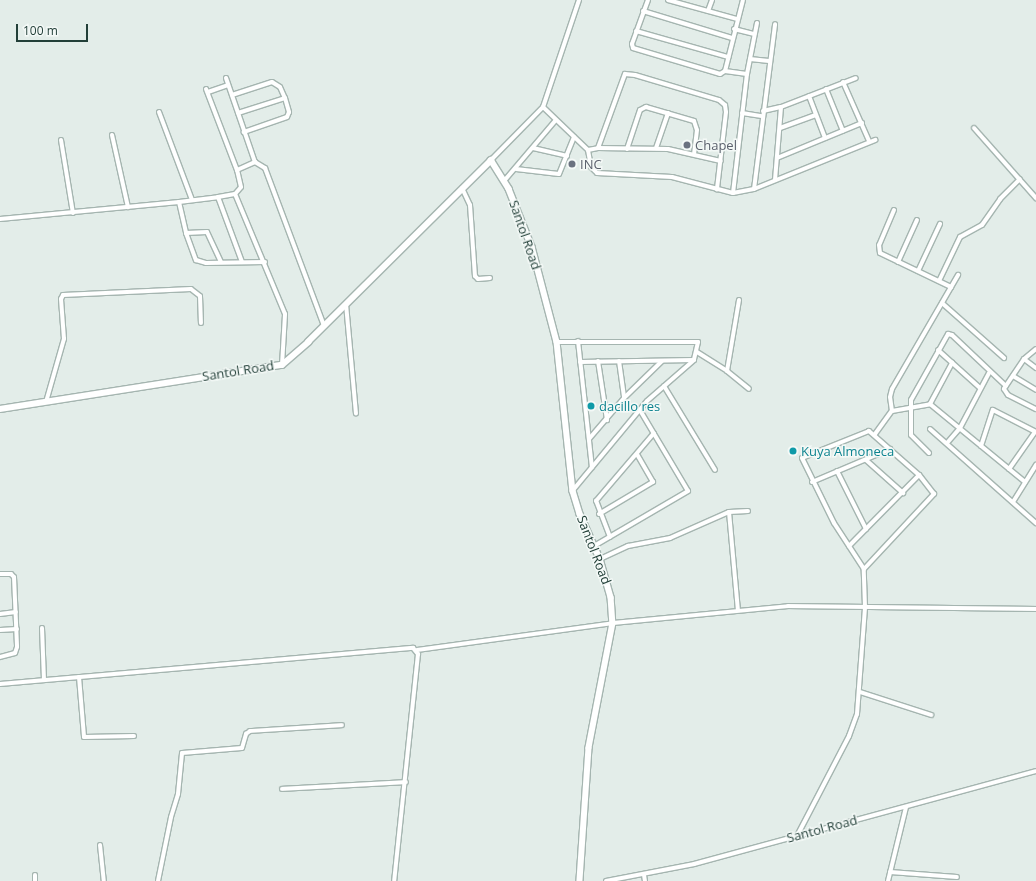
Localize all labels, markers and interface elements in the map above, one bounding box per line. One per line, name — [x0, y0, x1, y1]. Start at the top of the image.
scale bar — [18, 16, 90, 42]
text: 100 m — [23, 22, 58, 39]
place label: Chapel — [695, 137, 737, 153]
marker: Chapel — [682, 140, 692, 150]
place label: INC — [580, 156, 602, 172]
marker: INC — [567, 159, 577, 169]
street label: Santol Road — [506, 198, 544, 272]
street label: Santol Road — [201, 358, 275, 384]
place label: dacillo res — [599, 398, 660, 414]
marker: dacillo res — [586, 401, 596, 411]
place label: Kuya Almoneca — [801, 443, 894, 459]
marker: Kuya Almoneca — [788, 446, 798, 456]
street label: Santol Road — [574, 513, 614, 587]
street label: Santol Road — [785, 812, 859, 846]

